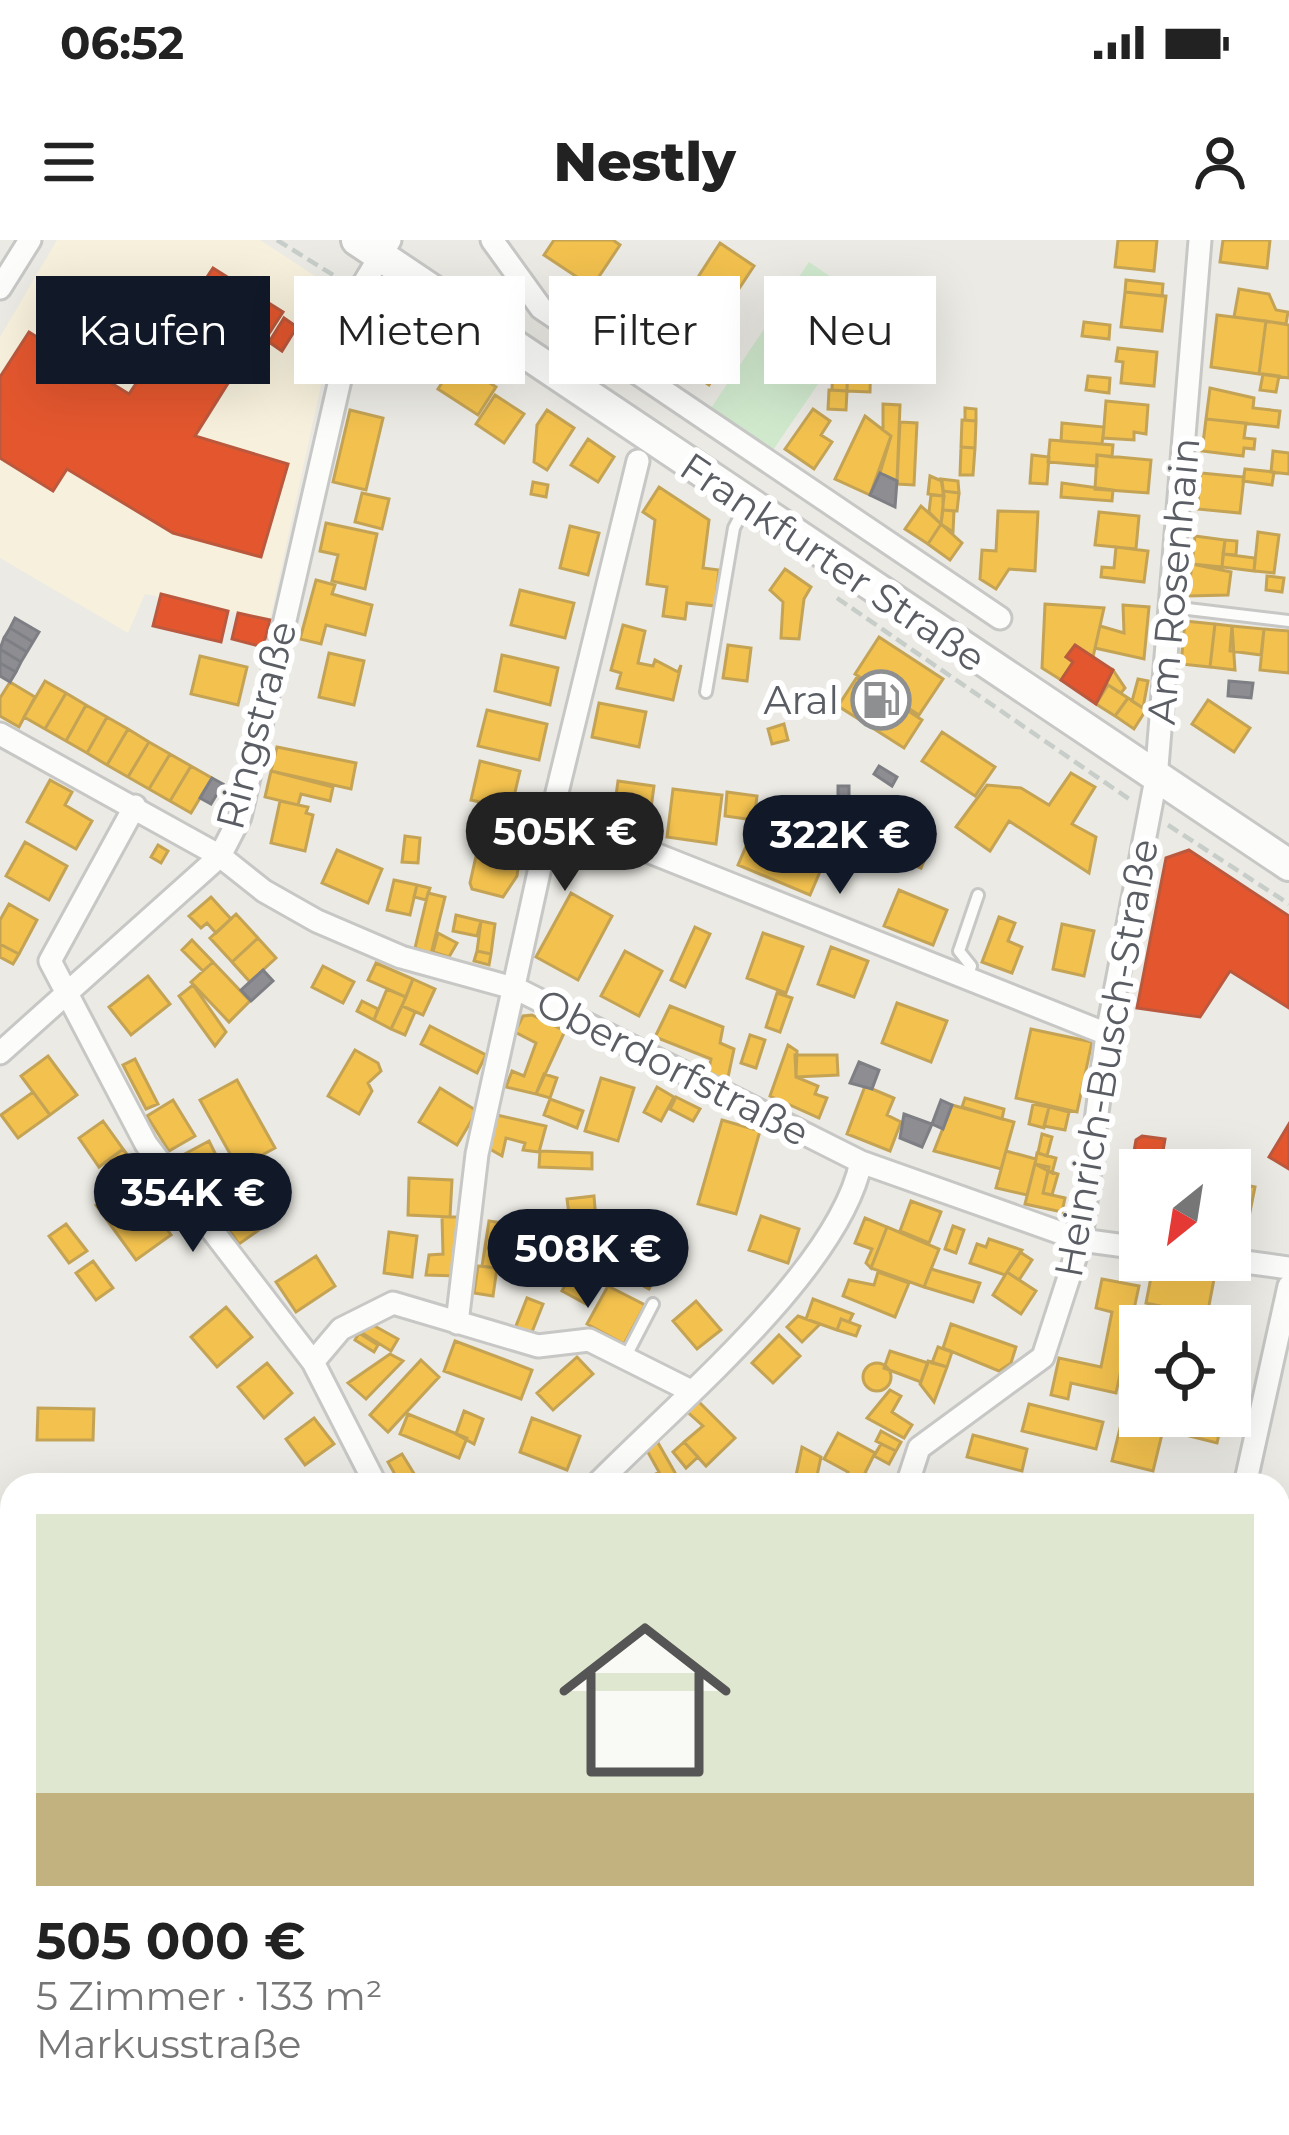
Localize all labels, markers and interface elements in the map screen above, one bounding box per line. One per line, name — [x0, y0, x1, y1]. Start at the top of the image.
text: 06:52 — [60, 15, 184, 70]
icon: menu — [36, 129, 102, 195]
text: Nestly — [553, 129, 736, 195]
icon: person — [1187, 129, 1253, 195]
chip: Kaufen — [36, 276, 270, 384]
chip: Mieten — [294, 276, 525, 384]
chip: Filter — [549, 276, 740, 384]
chip: Neu — [764, 276, 936, 384]
street label: Am Rosenhain — [1137, 436, 1209, 726]
street label: Frankfurter Straße — [671, 442, 995, 682]
street label: Ringstraße — [205, 616, 307, 834]
fuel station icon: Aral — [850, 669, 912, 731]
place label: Aral — [763, 676, 839, 724]
pin: 505K € — [467, 792, 663, 894]
pin: 322K € — [742, 795, 938, 897]
text: 505K € — [493, 807, 637, 855]
text: 322K € — [770, 810, 910, 858]
street label: Heinrich-Busch-Straße — [1044, 835, 1168, 1281]
street label: Oberdorfstraße — [529, 978, 817, 1156]
north arrow — [1119, 1149, 1251, 1281]
map controls — [1119, 1149, 1251, 1437]
pin: 354K € — [95, 1153, 291, 1255]
text: 354K € — [121, 1168, 265, 1216]
pin: 508K € — [490, 1209, 686, 1311]
text: 508K € — [515, 1224, 661, 1272]
button: locate — [1119, 1305, 1251, 1437]
icon: home — [537, 1592, 753, 1808]
text: 505 000 € — [36, 1910, 305, 1972]
text: 5 Zimmer · 133 m² — [36, 1972, 383, 2020]
text: Markusstraße — [36, 2020, 301, 2068]

